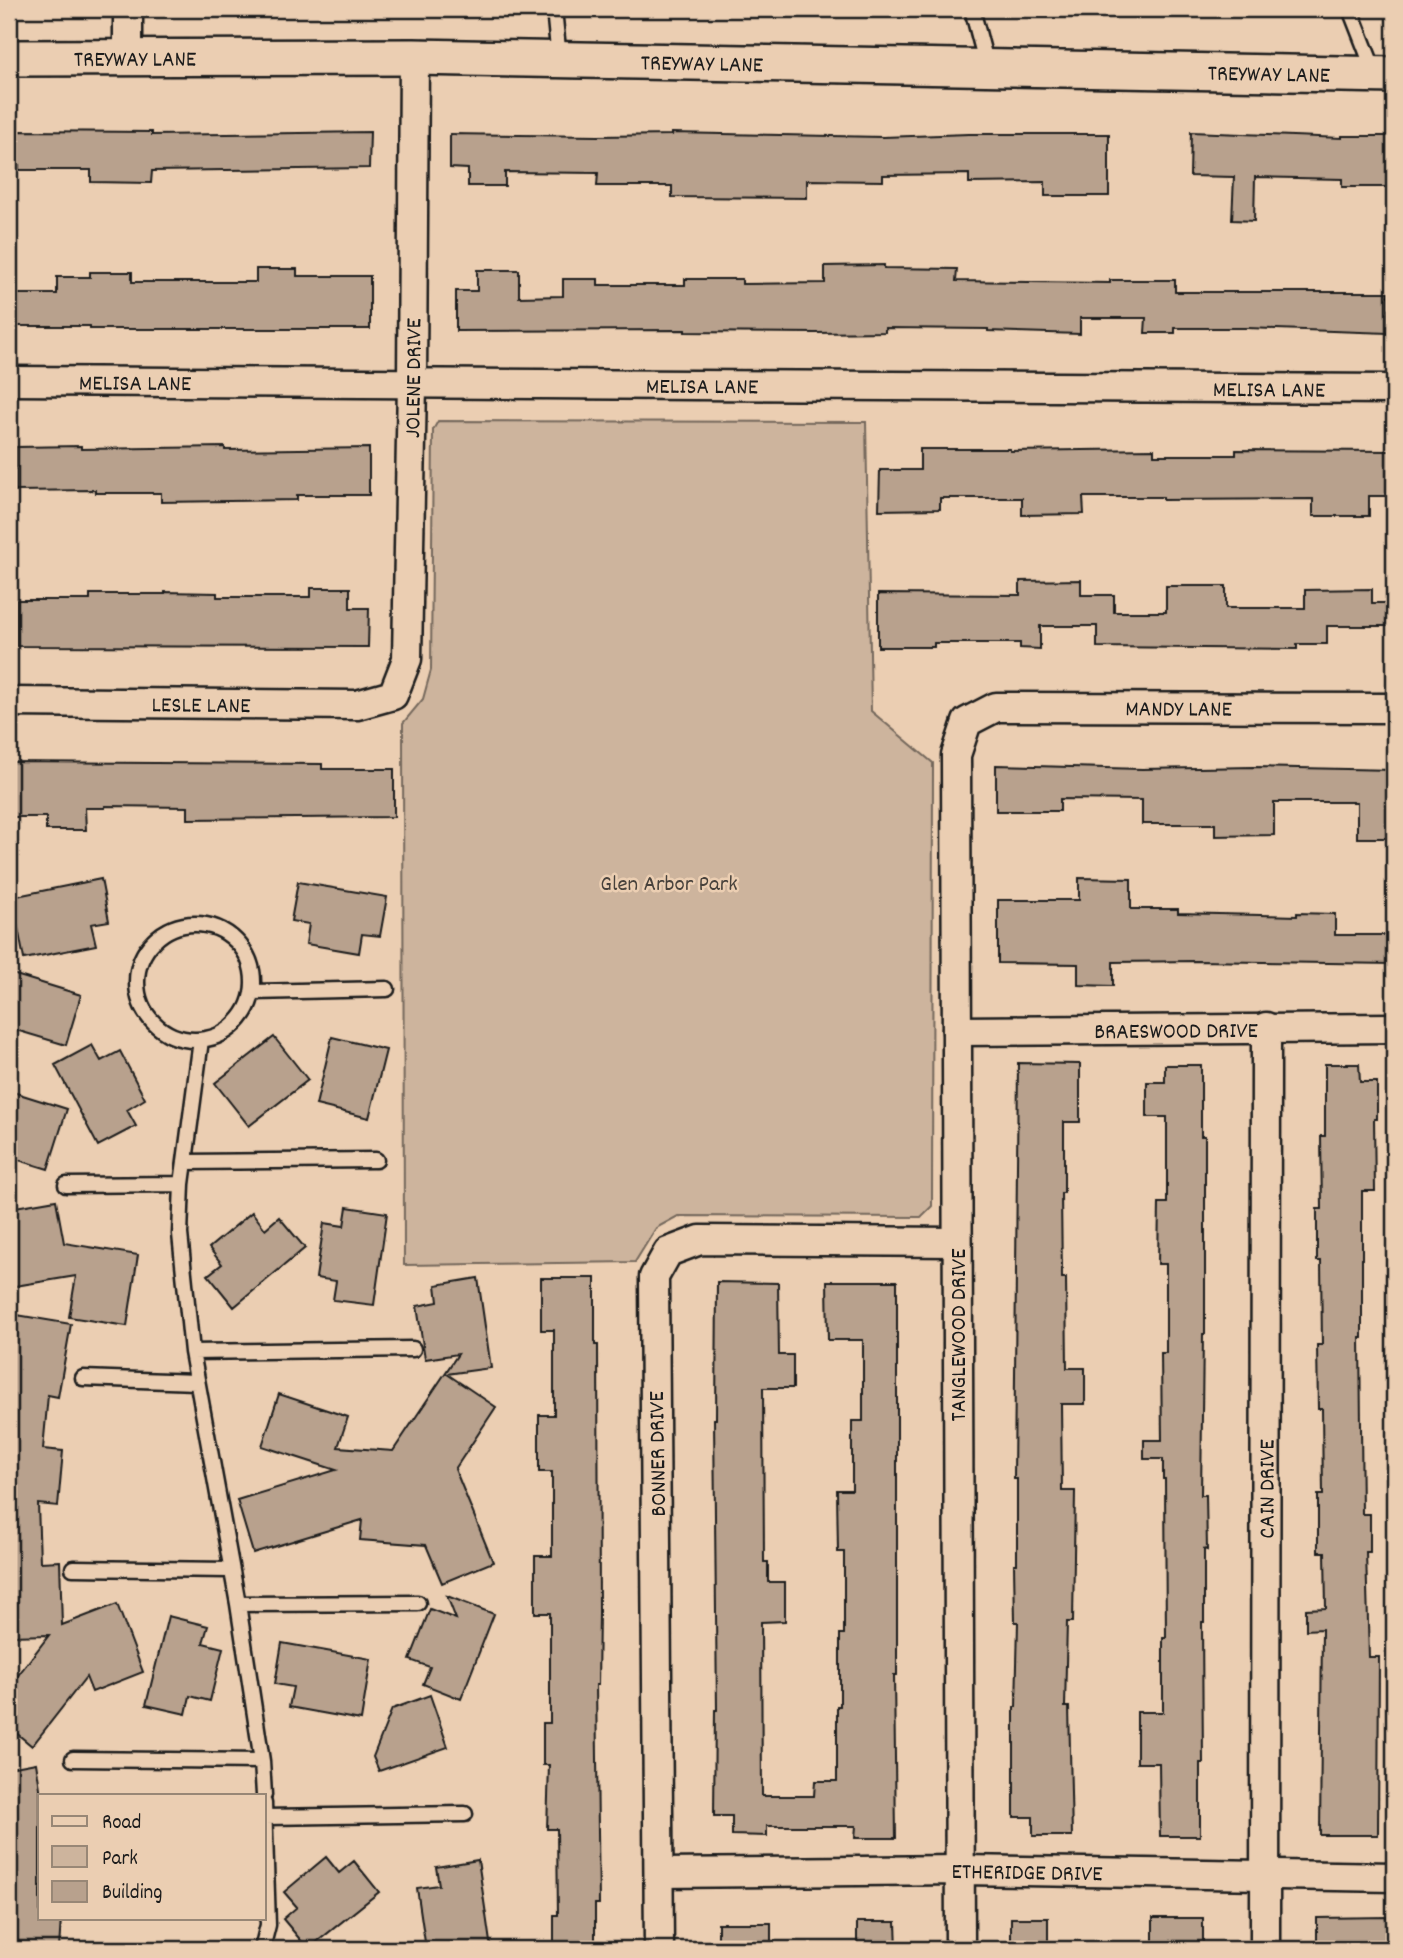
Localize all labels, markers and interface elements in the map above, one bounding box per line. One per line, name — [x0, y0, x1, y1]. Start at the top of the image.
street label: TREYWAY LANE — [74, 45, 197, 78]
street label: TREYWAY LANE — [640, 48, 764, 83]
street label: TREYWAY LANE — [1207, 59, 1331, 94]
street label: JOLENE DRIVE — [398, 317, 432, 439]
street label: MELISA LANE — [79, 368, 192, 402]
street label: MELISA LANE — [646, 372, 759, 405]
street label: MELISA LANE — [1213, 375, 1326, 409]
street label: LESLE LANE — [151, 690, 251, 724]
street label: MANDY LANE — [1125, 694, 1233, 728]
park label: Glen Arbor Park — [600, 869, 738, 902]
street label: BRAESWOOD DRIVE — [1094, 1016, 1259, 1050]
street label: TANGLEWOOD DRIVE — [944, 1248, 977, 1422]
street label: BONNER DRIVE — [642, 1390, 677, 1517]
street label: CAIN DRIVE — [1252, 1439, 1286, 1539]
legend — [38, 1794, 266, 1920]
text: Road — [102, 1809, 141, 1839]
text: Park — [102, 1845, 138, 1875]
street label: ETHERIDGE DRIVE — [951, 1857, 1103, 1892]
text: Building — [102, 1879, 162, 1909]

